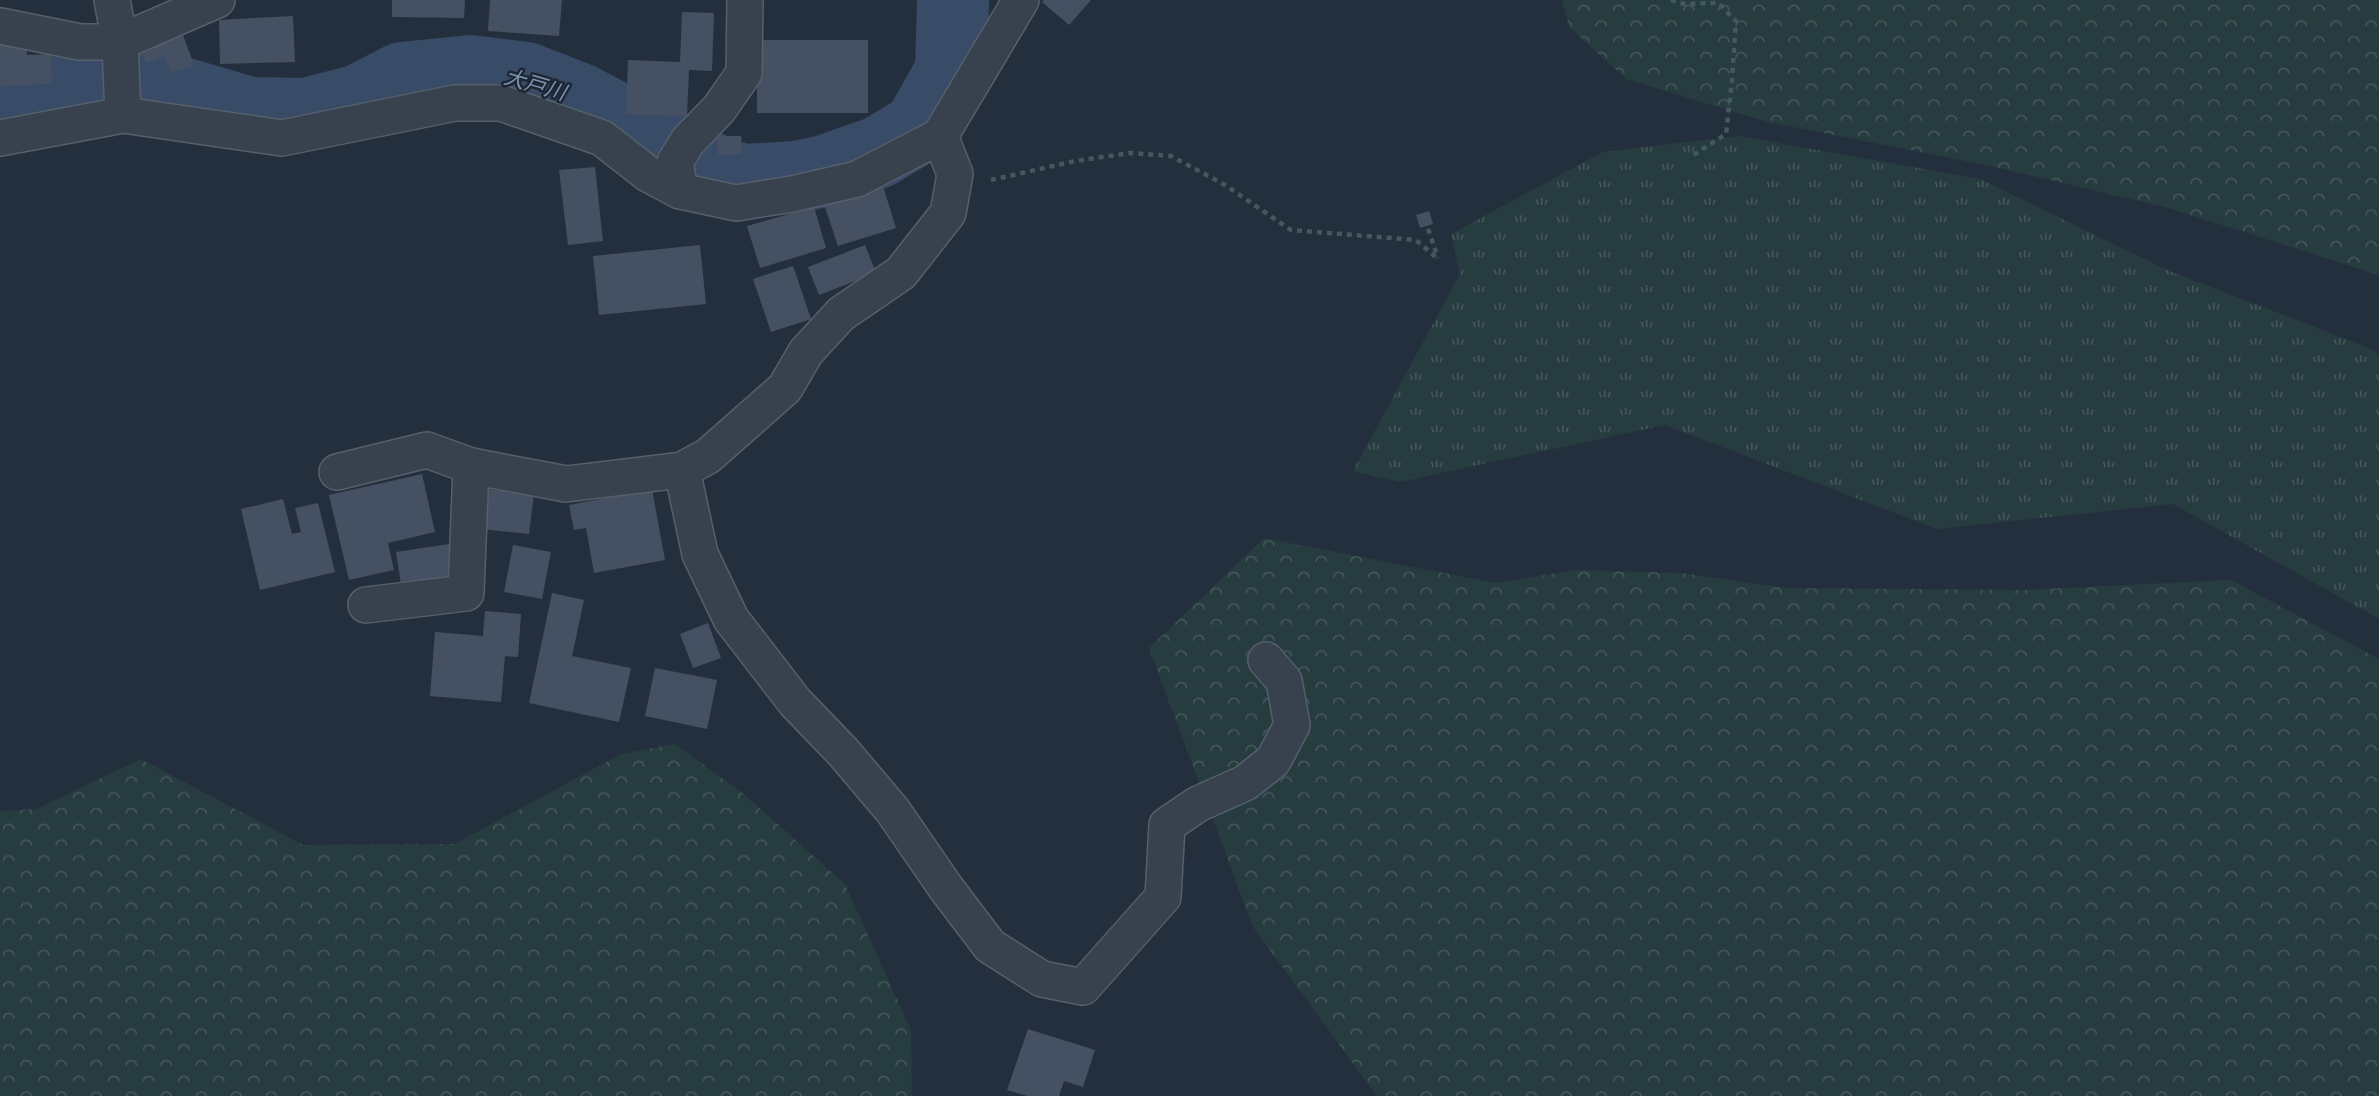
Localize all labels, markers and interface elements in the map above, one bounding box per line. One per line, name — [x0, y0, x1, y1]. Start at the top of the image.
water label: 大戸川 — [501, 64, 571, 106]

